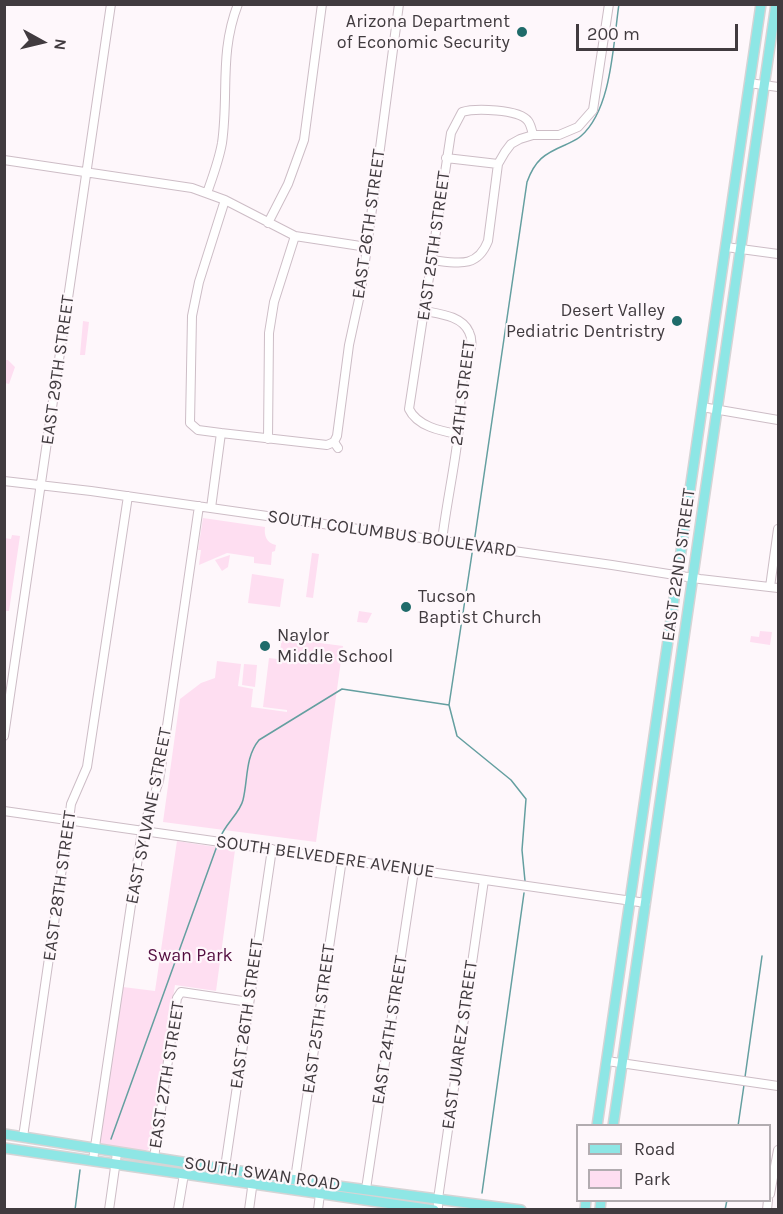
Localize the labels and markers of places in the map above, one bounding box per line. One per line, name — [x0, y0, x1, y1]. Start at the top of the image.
place label: Arizona Department of Economic Security — [337, 11, 510, 54]
marker: Arizona Department of Economic Security — [515, 25, 529, 39]
place label: Desert Valley Pediatric Dentristry — [506, 300, 665, 342]
marker: Desert Valley Pediatric Dentristry — [670, 314, 684, 328]
place label: Tucson Baptist Church — [418, 586, 542, 628]
marker: Tucson Baptist Church — [399, 600, 413, 614]
place label: Naylor Middle School — [277, 625, 393, 668]
marker: Naylor Middle School — [258, 639, 272, 653]

